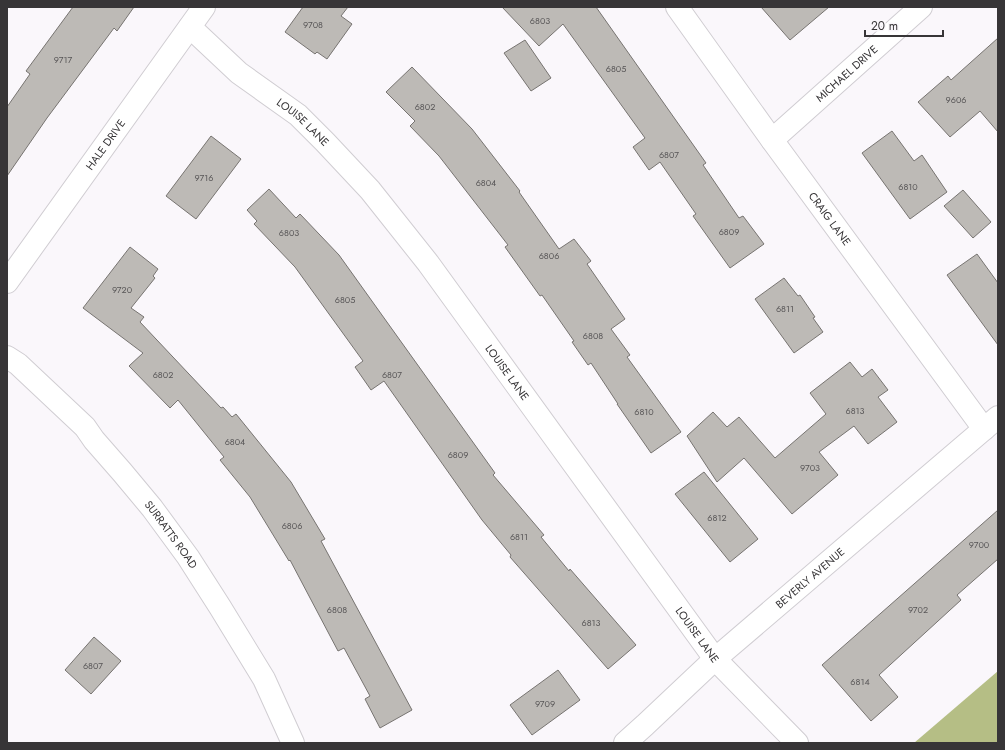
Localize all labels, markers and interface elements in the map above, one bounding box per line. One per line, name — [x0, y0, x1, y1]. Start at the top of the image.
scale bar — [865, 12, 943, 38]
house number: 6803 — [530, 14, 550, 27]
text: 20 m — [871, 17, 898, 35]
house number: 9708 — [303, 18, 323, 31]
street label: MICHAEL DRIVE — [812, 41, 881, 105]
house number: 9717 — [54, 53, 72, 66]
house number: 6805 — [606, 62, 626, 75]
house number: 9606 — [946, 93, 966, 106]
street label: LOUISE LANE — [274, 94, 333, 150]
house number: 6802 — [415, 100, 435, 113]
street label: HALE DRIVE — [82, 116, 129, 173]
house number: 6807 — [659, 148, 679, 161]
house number: 9716 — [195, 171, 213, 184]
house number: 6804 — [476, 176, 496, 189]
house number: 6810 — [898, 180, 918, 193]
street label: CRAIG LANE — [805, 189, 855, 249]
house number: 6809 — [719, 225, 739, 238]
house number: 6803 — [279, 226, 299, 239]
house number: 6806 — [539, 249, 559, 262]
house number: 9720 — [112, 283, 133, 296]
house number: 6805 — [335, 293, 355, 306]
house number: 6811 — [776, 302, 794, 315]
house number: 6808 — [583, 329, 603, 342]
street label: LOUISE LANE — [482, 341, 533, 404]
house number: 6802 — [153, 368, 173, 381]
house number: 6807 — [382, 368, 402, 381]
house number: 6813 — [845, 404, 865, 417]
house number: 6810 — [634, 405, 654, 418]
house number: 6804 — [225, 435, 245, 448]
house number: 6809 — [448, 448, 468, 461]
house number: 9703 — [800, 461, 820, 474]
street label: SURRATTS ROAD — [141, 497, 202, 572]
house number: 6812 — [707, 511, 727, 524]
house number: 6806 — [282, 519, 302, 532]
house number: 6811 — [510, 530, 528, 543]
house number: 9700 — [969, 538, 990, 551]
street label: BEVERLY AVENUE — [772, 544, 848, 612]
house number: 6808 — [327, 603, 347, 616]
house number: 9702 — [908, 603, 928, 616]
street label: LOUISE LANE — [672, 604, 723, 666]
house number: 6813 — [581, 616, 601, 629]
house number: 6807 — [83, 659, 103, 672]
house number: 6814 — [850, 675, 870, 688]
house number: 9709 — [535, 697, 555, 710]

